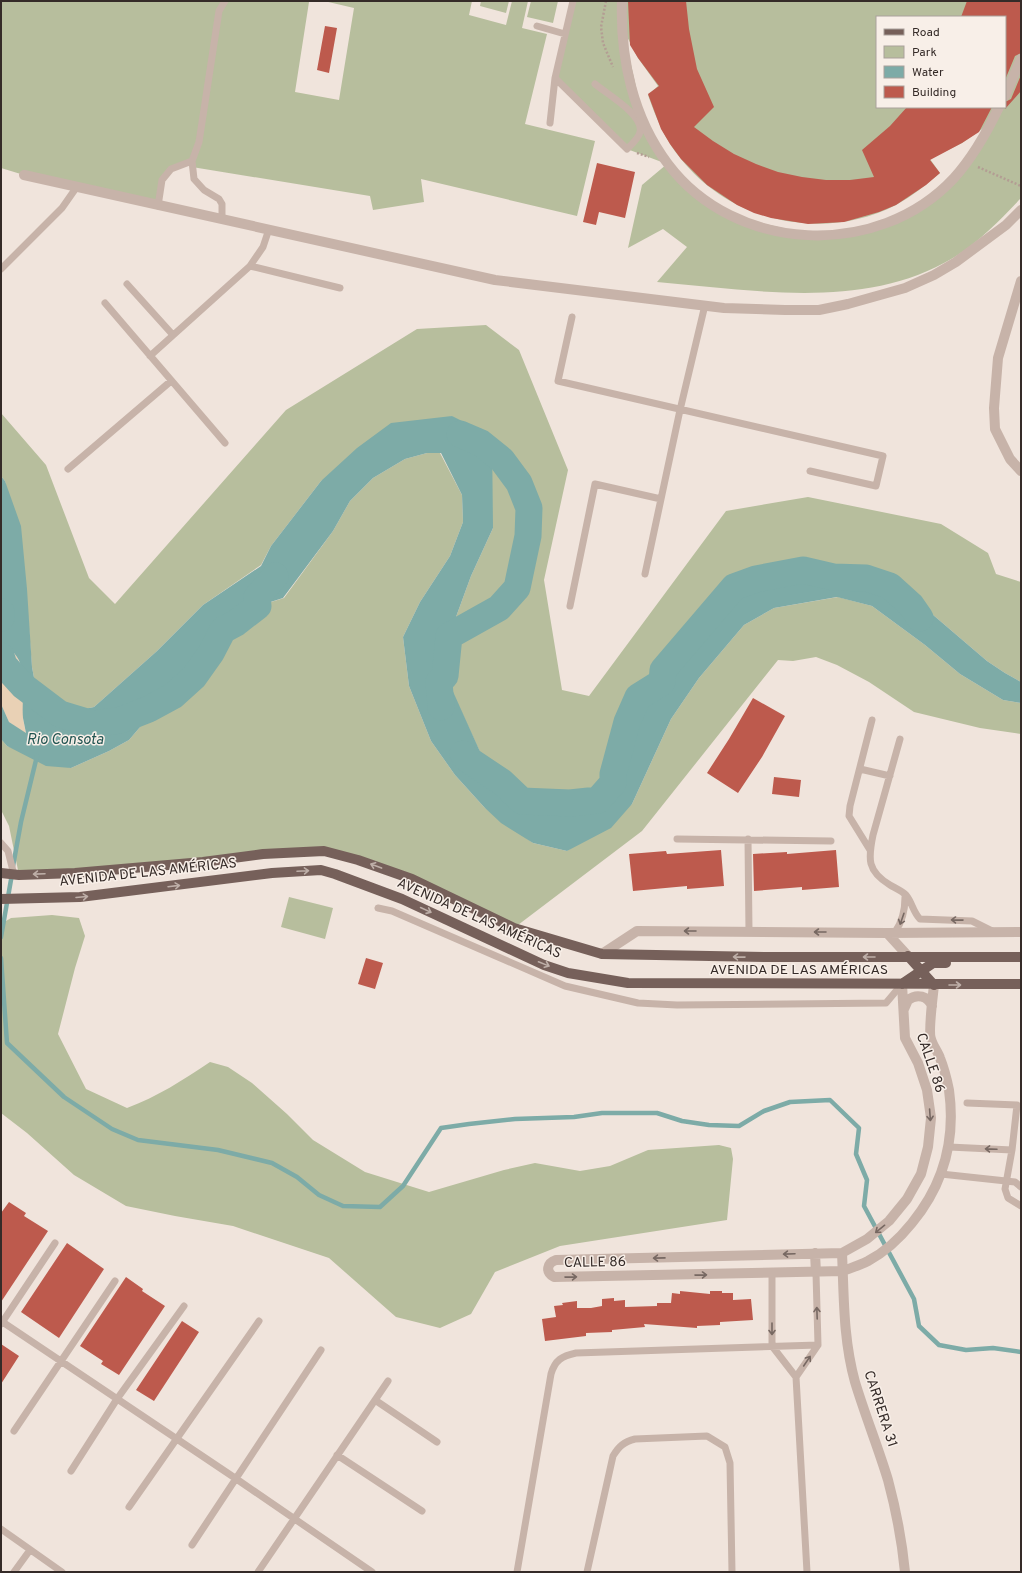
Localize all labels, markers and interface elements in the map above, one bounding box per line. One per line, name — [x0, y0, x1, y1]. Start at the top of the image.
legend — [876, 16, 1006, 108]
text: Road — [912, 25, 940, 41]
text: Park — [912, 45, 937, 61]
text: Water — [912, 65, 944, 81]
text: Building — [912, 85, 956, 101]
water label: Rio Consota — [26, 731, 104, 750]
street label: AVENIDA DE LAS AMÉRICAS — [58, 854, 238, 891]
one-way arrow — [370, 862, 382, 870]
one-way arrow — [296, 868, 309, 875]
one-way arrow — [33, 871, 46, 878]
street label: AVENIDA DE LAS AMÉRICAS — [394, 874, 564, 963]
one-way arrow — [167, 882, 180, 889]
one-way arrow — [75, 893, 88, 901]
one-way arrow — [419, 907, 431, 914]
one-way arrow — [898, 912, 906, 924]
one-way arrow — [951, 916, 964, 924]
one-way arrow — [684, 927, 697, 935]
one-way arrow — [814, 928, 827, 936]
one-way arrow — [733, 953, 746, 960]
one-way arrow — [863, 953, 876, 961]
one-way arrow — [537, 961, 549, 969]
street label: AVENIDA DE LAS AMÉRICAS — [710, 961, 888, 979]
one-way arrow — [948, 981, 961, 989]
street label: CALLE 86 — [912, 1031, 948, 1095]
one-way arrow — [926, 1108, 933, 1121]
one-way arrow — [985, 1146, 998, 1153]
one-way arrow — [874, 1225, 885, 1234]
one-way arrow — [783, 1251, 796, 1258]
street label: CALLE 86 — [564, 1254, 626, 1272]
one-way arrow — [653, 1254, 666, 1261]
one-way arrow — [694, 1271, 707, 1279]
one-way arrow — [564, 1273, 577, 1281]
one-way arrow — [813, 1307, 821, 1320]
one-way arrow — [768, 1322, 776, 1335]
one-way arrow — [803, 1356, 811, 1367]
street label: CARRERA 31 — [860, 1368, 900, 1450]

